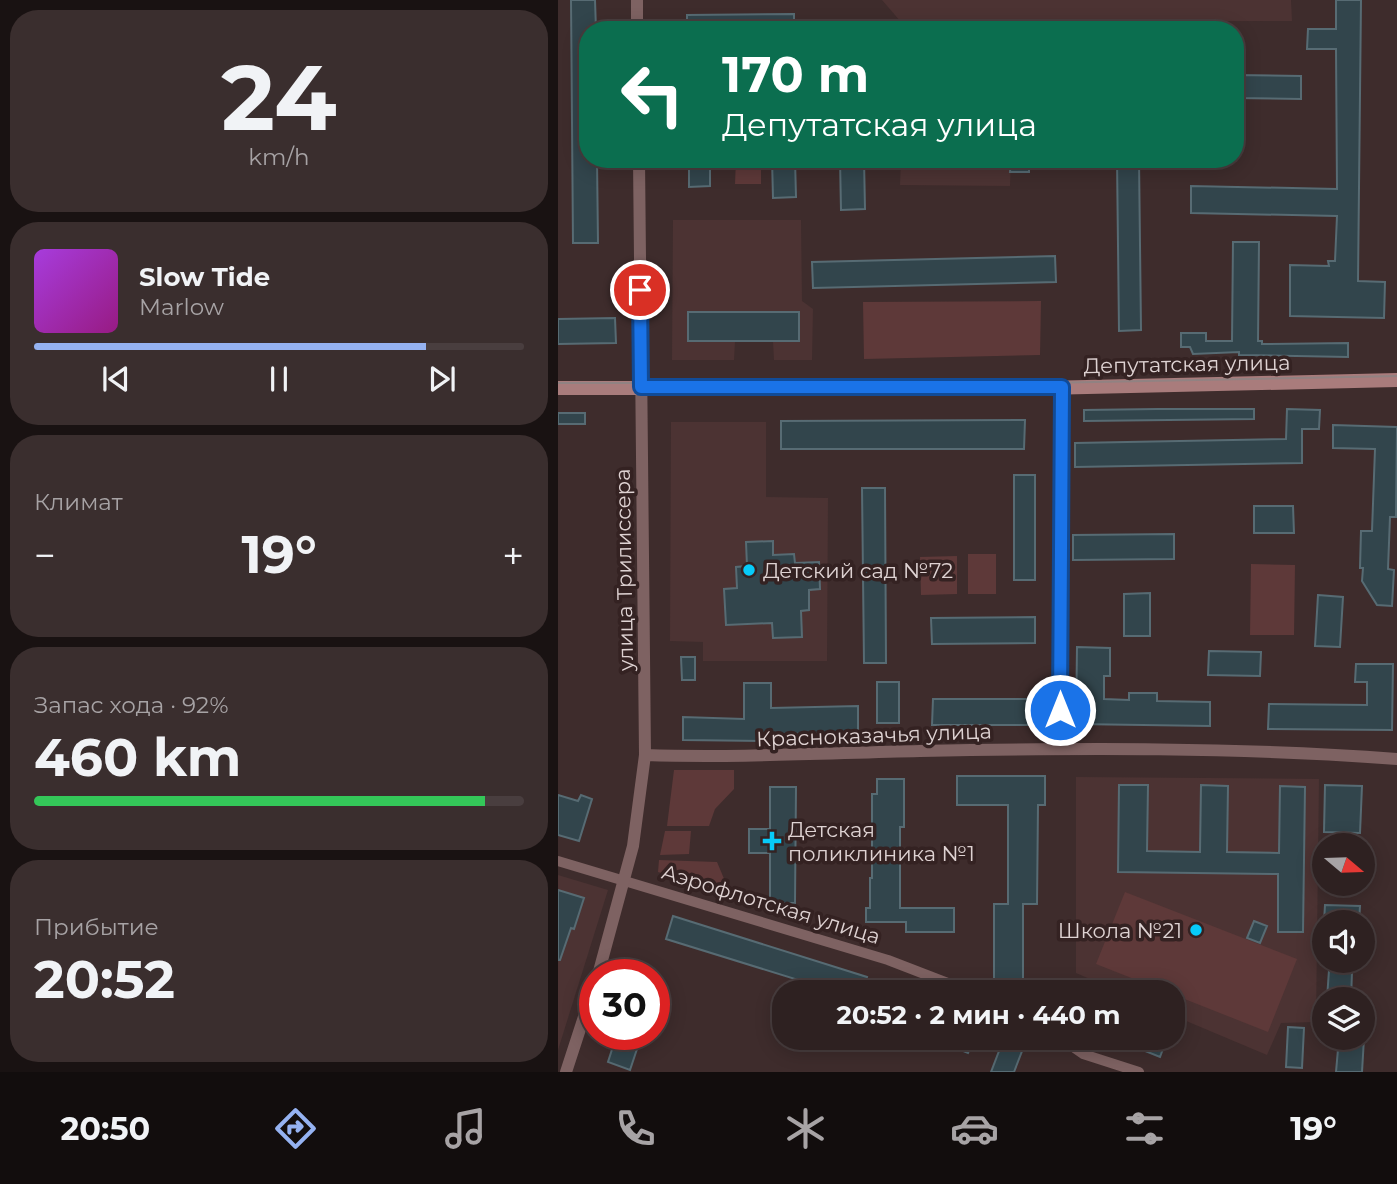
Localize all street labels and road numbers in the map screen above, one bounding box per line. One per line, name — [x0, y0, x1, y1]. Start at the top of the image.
street label: Депутатская улица — [1083, 350, 1291, 378]
street label: улица Трилиссера — [610, 469, 638, 672]
street label: Красноказачья улица — [756, 718, 992, 752]
street label: Аэрофлотская улица — [659, 859, 883, 949]

